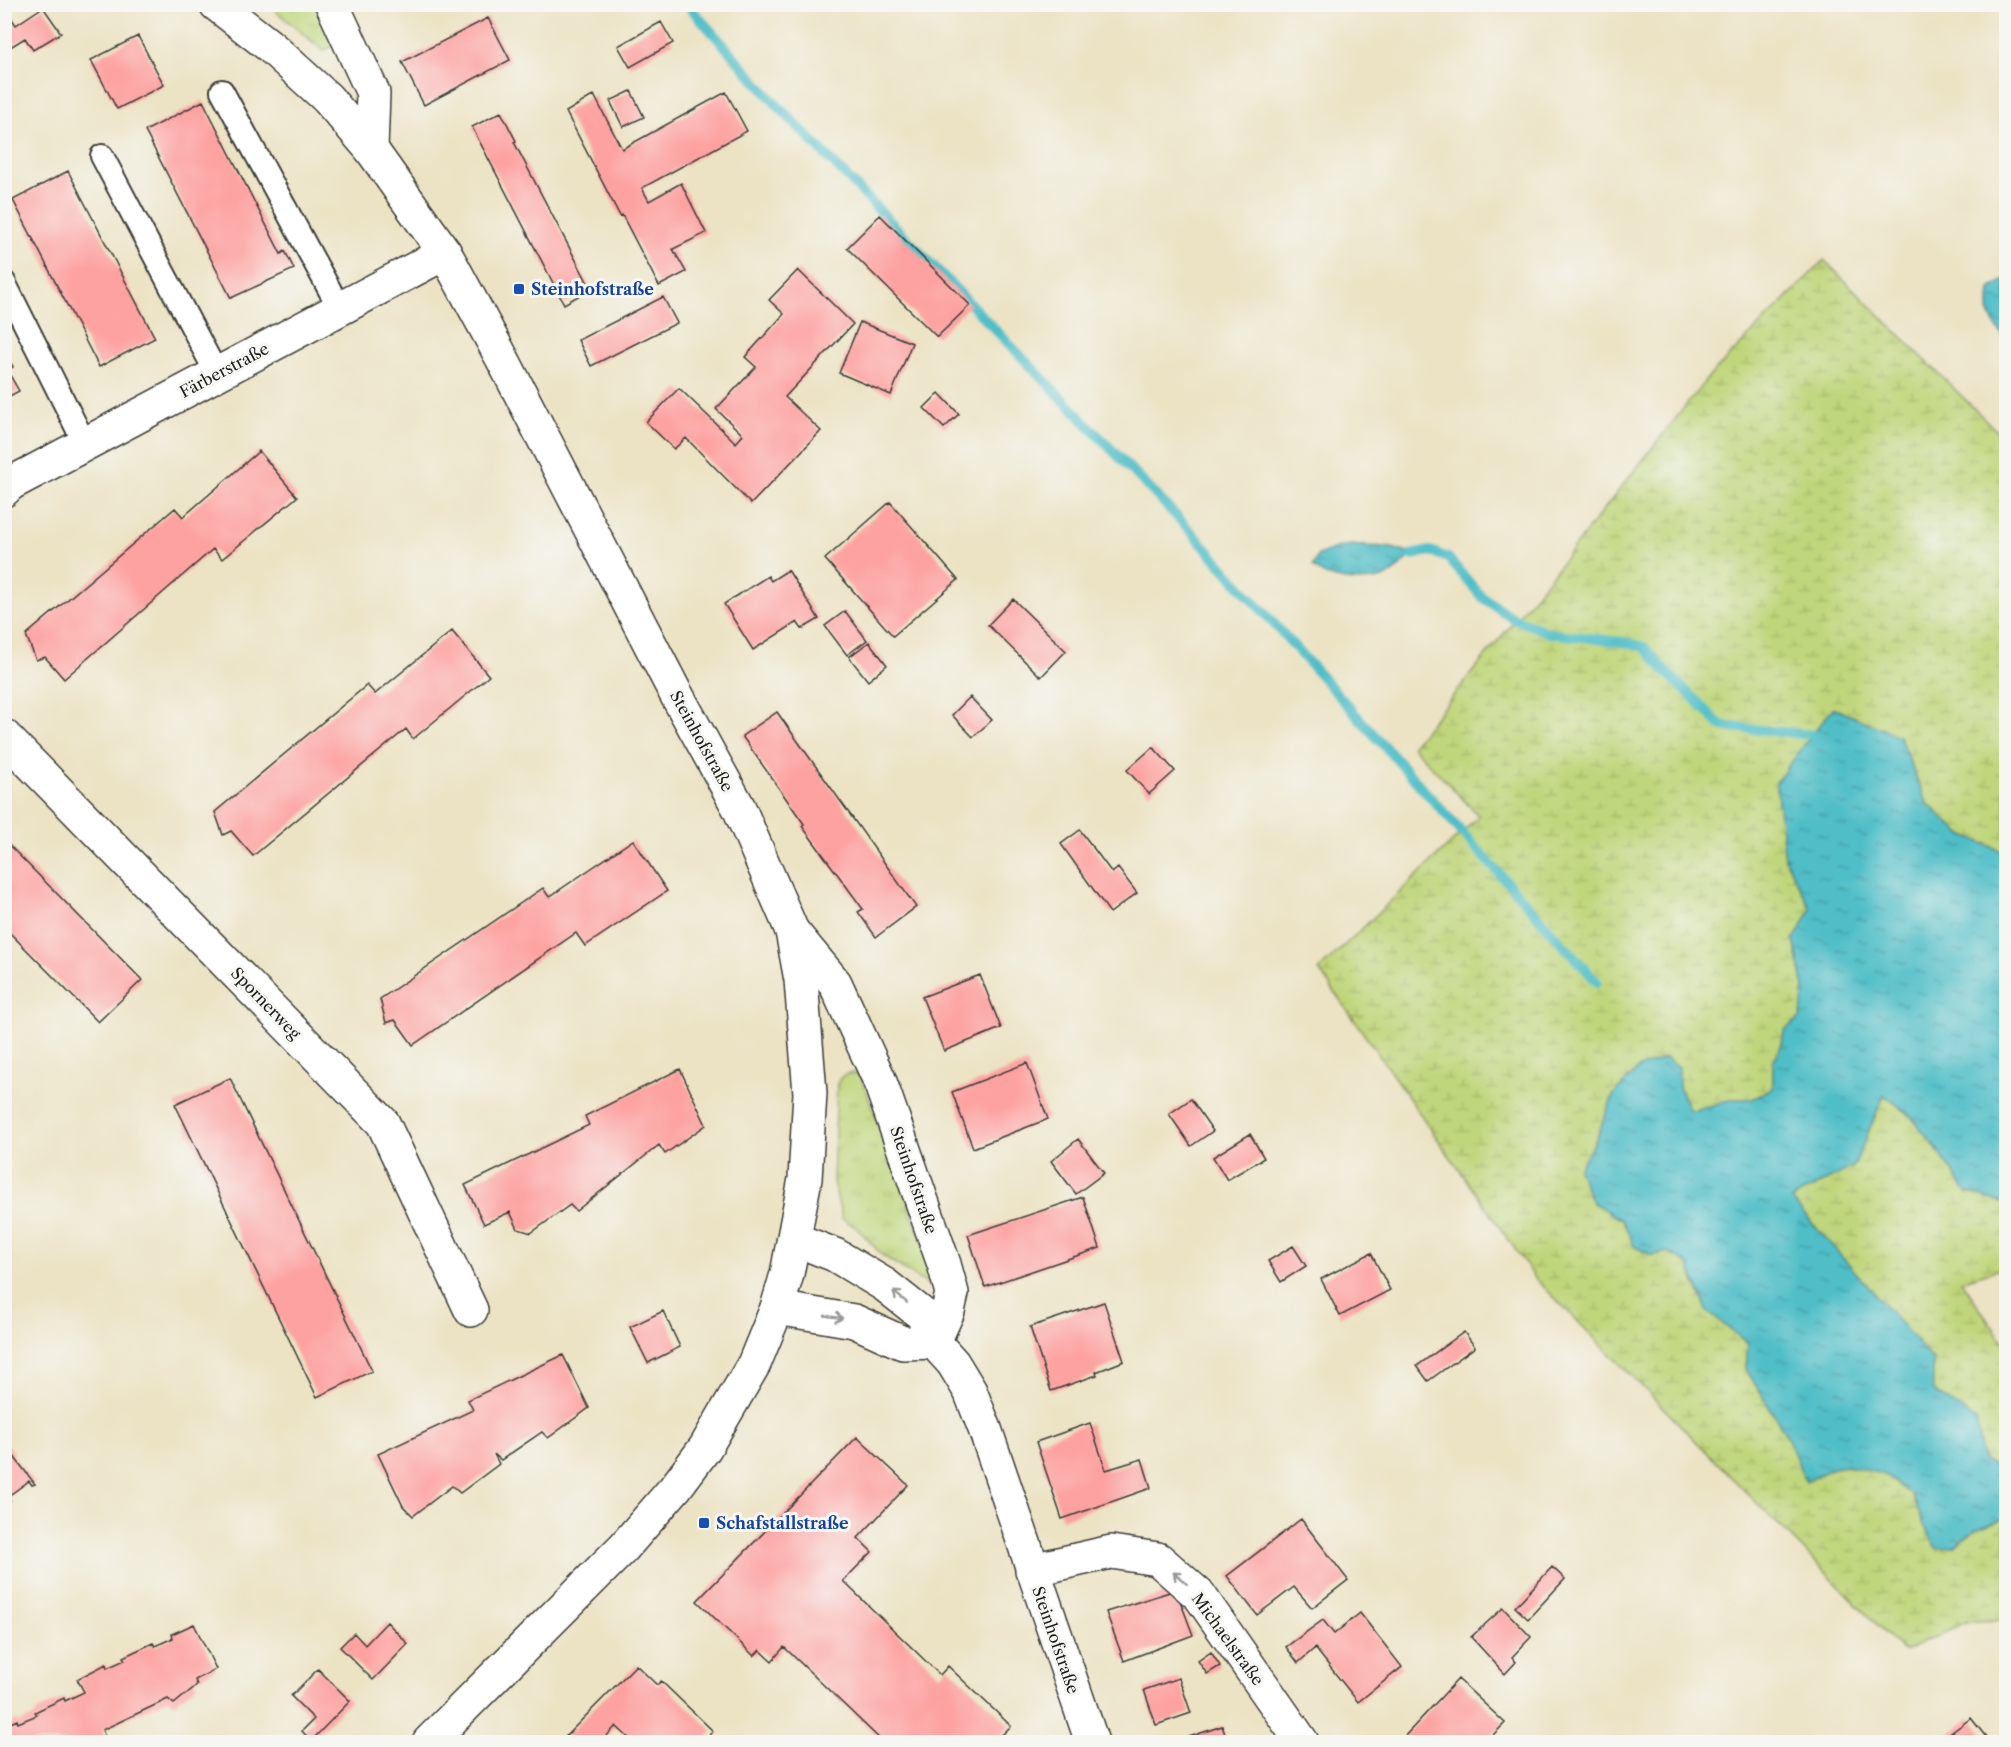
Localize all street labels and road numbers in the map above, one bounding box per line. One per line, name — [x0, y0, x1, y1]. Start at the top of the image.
street label: Färberstraße — [176, 338, 272, 402]
street label: Steinhofstraße — [666, 687, 738, 795]
street label: Spornerweg — [227, 963, 305, 1043]
street label: Steinhofstraße — [886, 1124, 942, 1236]
street label: Steinhofstraße — [1028, 1584, 1084, 1696]
street label: Michaelstraße — [1188, 1589, 1268, 1689]

